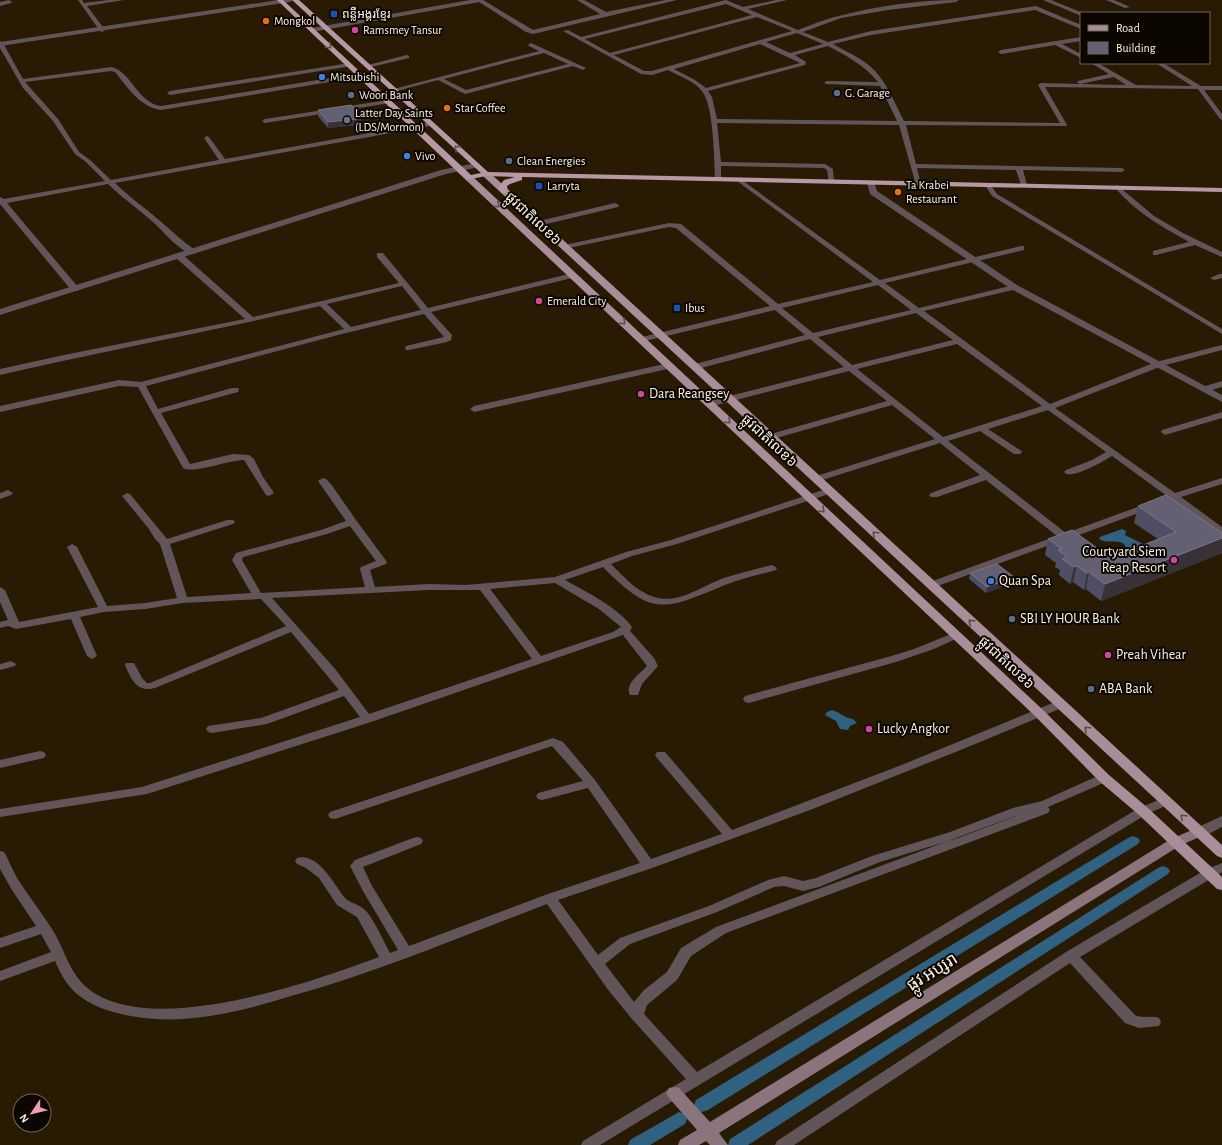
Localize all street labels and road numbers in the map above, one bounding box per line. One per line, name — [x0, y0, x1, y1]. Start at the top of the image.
street label: ផ្លូវជាតិលេខ៦ — [500, 190, 564, 251]
street label: ផ្លូវជាតិលេខ៦ — [736, 412, 800, 473]
street label: ផ្លូវជាតិលេខ៦ — [973, 634, 1037, 695]
street label: ផ្លូវ អប្សរា — [904, 950, 964, 999]

